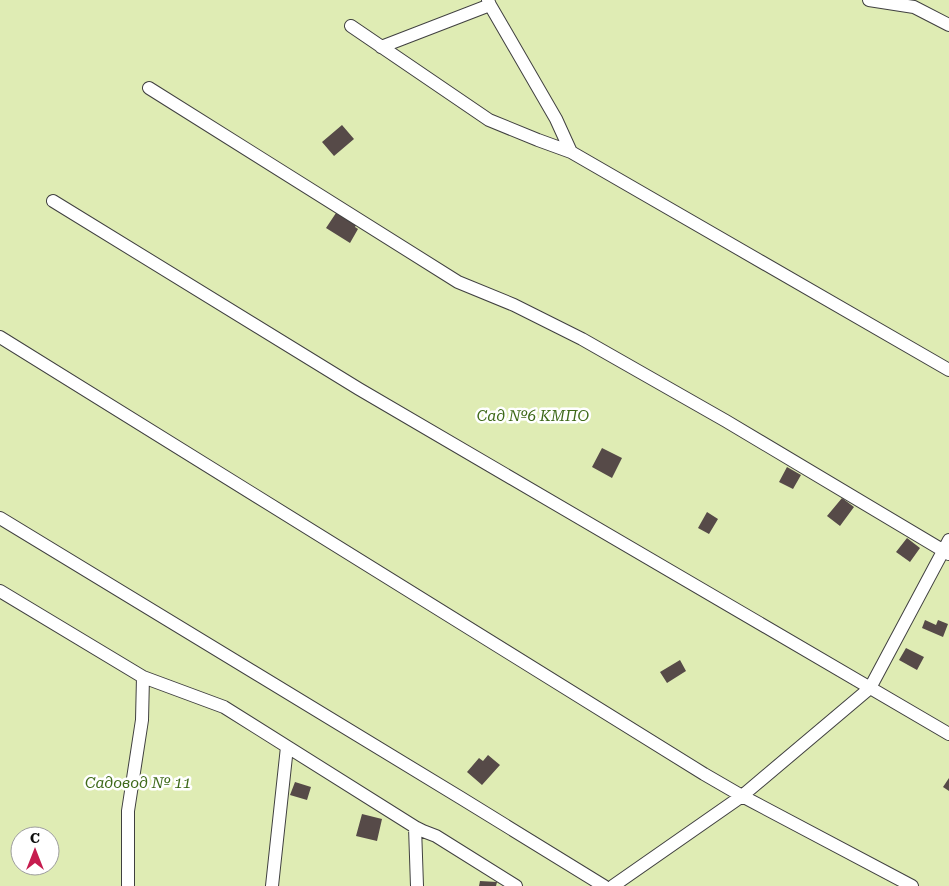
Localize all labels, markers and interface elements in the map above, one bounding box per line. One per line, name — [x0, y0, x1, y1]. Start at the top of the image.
park label: Сад №6 КМПО — [477, 407, 590, 425]
park label: Садовод № 11 — [85, 774, 191, 792]
north arrow — [10, 826, 60, 876]
text: С — [30, 830, 40, 846]

